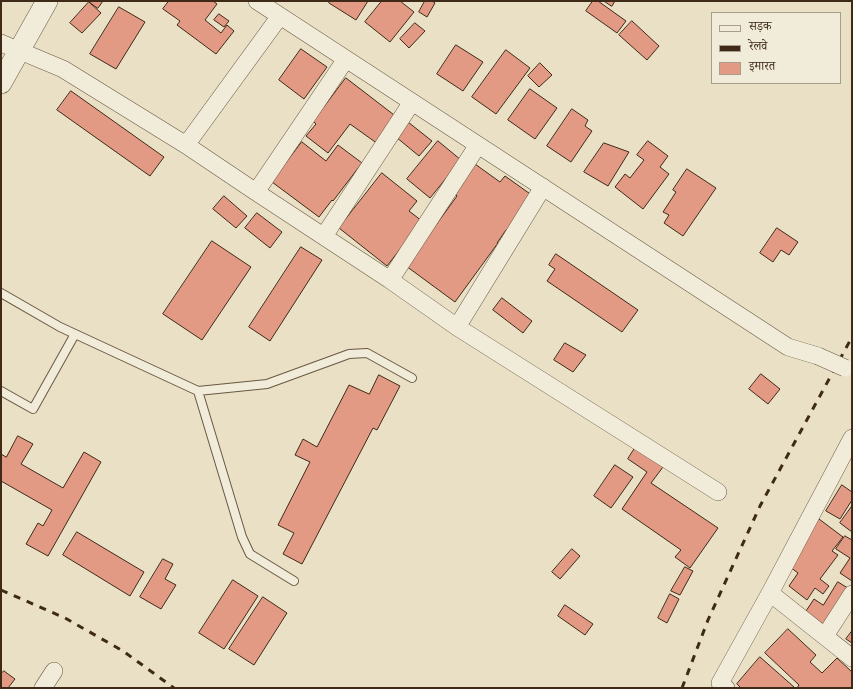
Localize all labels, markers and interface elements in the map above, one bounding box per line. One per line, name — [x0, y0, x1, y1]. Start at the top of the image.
legend — [711, 12, 841, 84]
text: सड़क — [749, 18, 772, 34]
text: रेलवे — [749, 38, 767, 54]
text: इमारत — [749, 58, 775, 74]

